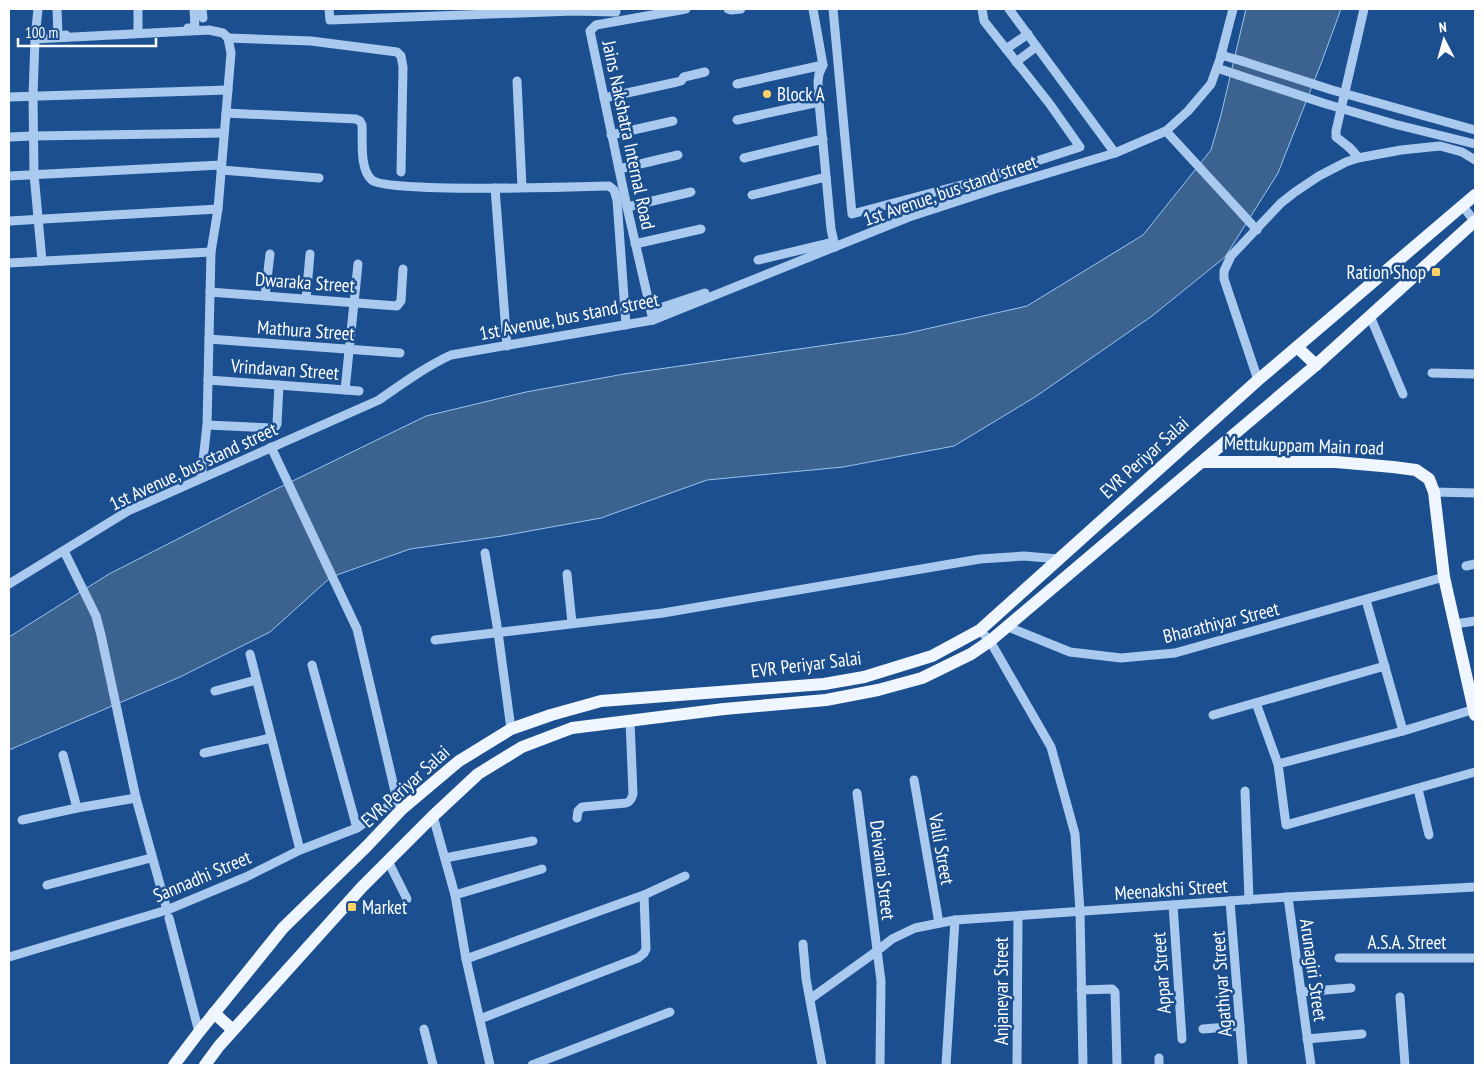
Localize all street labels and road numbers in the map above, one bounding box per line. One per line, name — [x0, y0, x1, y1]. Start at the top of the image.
street label: Jains Nakshatra Internal Road — [597, 37, 661, 232]
street label: 1st Avenue, bus stand street — [860, 149, 1041, 231]
street label: Dwaraka Street — [254, 267, 356, 298]
street label: 1st Avenue, bus stand street — [477, 287, 662, 345]
street label: Mathura Street — [256, 315, 356, 345]
street label: Vrindavan Street — [229, 353, 341, 385]
street label: EVR Periyar Salai — [1095, 411, 1193, 503]
street label: 1st Avenue, bus stand street — [105, 416, 281, 515]
street label: Mettukuppam Main road — [1224, 430, 1384, 460]
street label: Bharathiyar Street — [1160, 596, 1282, 648]
street label: EVR Periyar Salai — [749, 645, 863, 683]
street label: EVR Periyar Salai — [356, 740, 454, 832]
street label: Valli Street — [924, 810, 960, 887]
street label: Deivanai Street — [865, 819, 901, 922]
street label: Sannadhi Street — [149, 844, 255, 907]
street label: Meenakshi Street — [1114, 873, 1229, 905]
street label: Arunagiri Street — [1295, 917, 1333, 1024]
street label: Agathiyar Street — [1205, 930, 1237, 1038]
street label: A.S.A. Street — [1367, 930, 1447, 954]
street label: Appar Street — [1146, 931, 1176, 1015]
street label: Anjaneyar Street — [989, 936, 1013, 1045]

